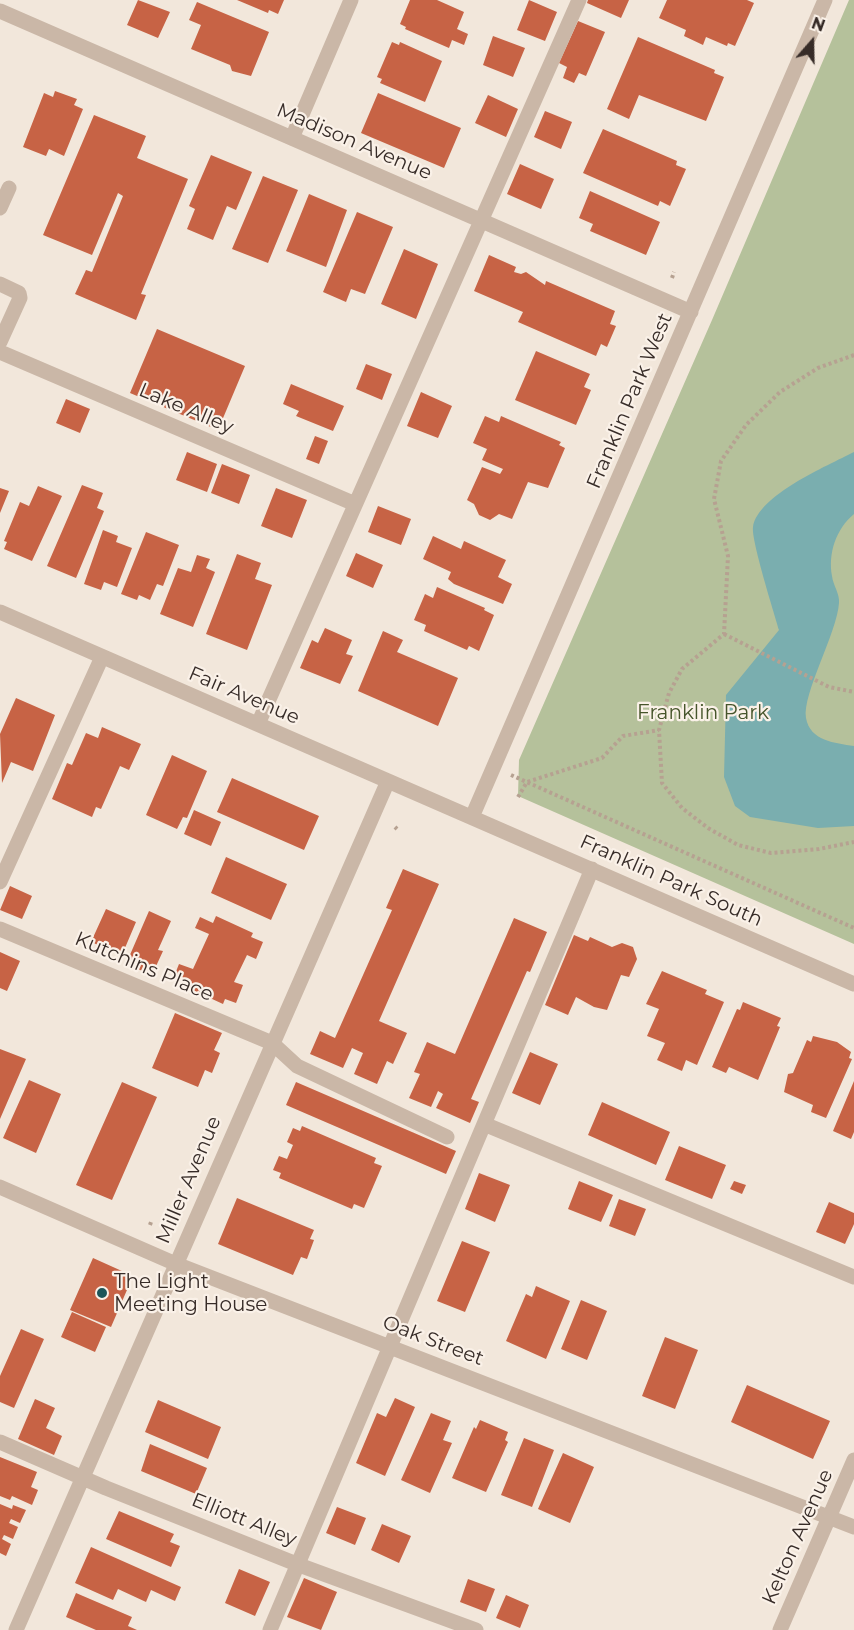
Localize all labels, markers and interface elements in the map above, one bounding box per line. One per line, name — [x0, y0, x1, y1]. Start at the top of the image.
north arrow — [782, 12, 842, 72]
text: N — [809, 13, 828, 36]
street label: Madison Avenue — [273, 98, 435, 186]
street label: Franklin Park West — [582, 310, 678, 492]
street label: Lake Alley — [135, 378, 237, 440]
street label: Fair Avenue — [185, 662, 303, 730]
park label: Franklin Park — [637, 701, 769, 725]
street label: Franklin Park South — [576, 830, 766, 932]
street label: Kutchins Place — [71, 927, 217, 1007]
street label: Miller Avenue — [151, 1113, 227, 1247]
place label: The Light Meeting House — [114, 1270, 267, 1317]
marker: The Light Meeting House — [95, 1286, 109, 1300]
street label: Oak Street — [379, 1311, 487, 1371]
street label: Kelton Avenue — [757, 1466, 839, 1608]
street label: Elliott Alley — [188, 1488, 300, 1552]

